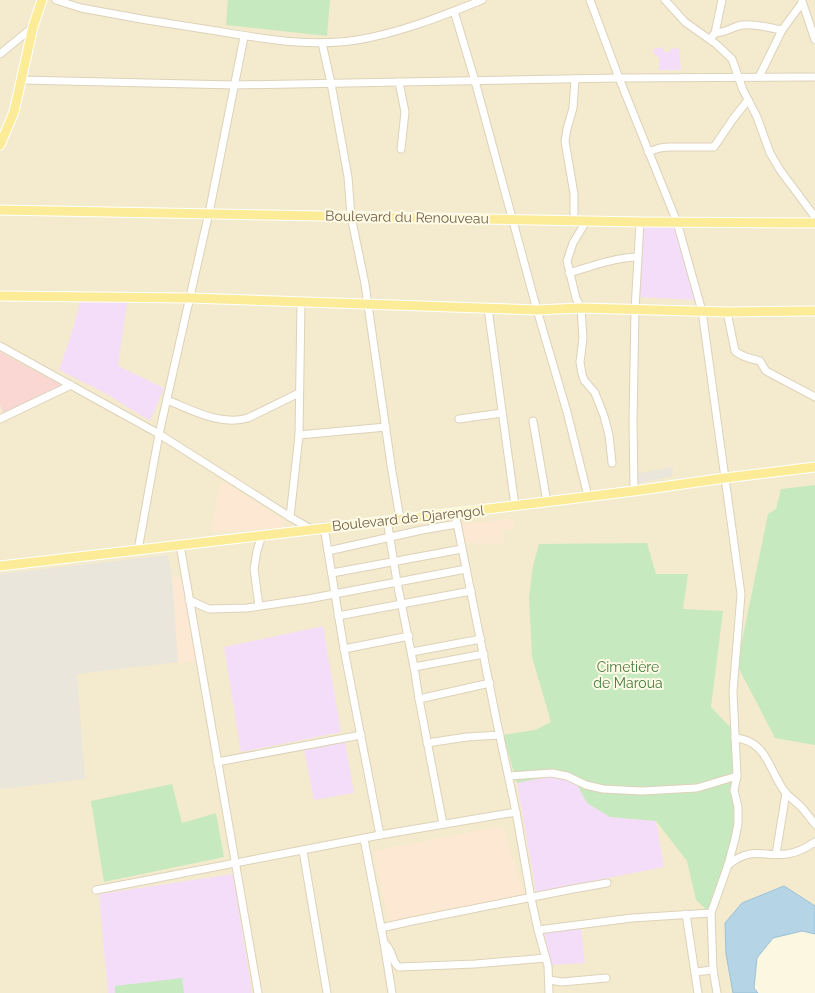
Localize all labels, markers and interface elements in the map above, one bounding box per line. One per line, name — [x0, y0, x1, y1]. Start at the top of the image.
street label: Boulevard du Renouveau — [325, 208, 489, 226]
street label: Boulevard de Djarengol — [331, 502, 485, 534]
park label: Cimetière de Maroua — [593, 659, 663, 691]

